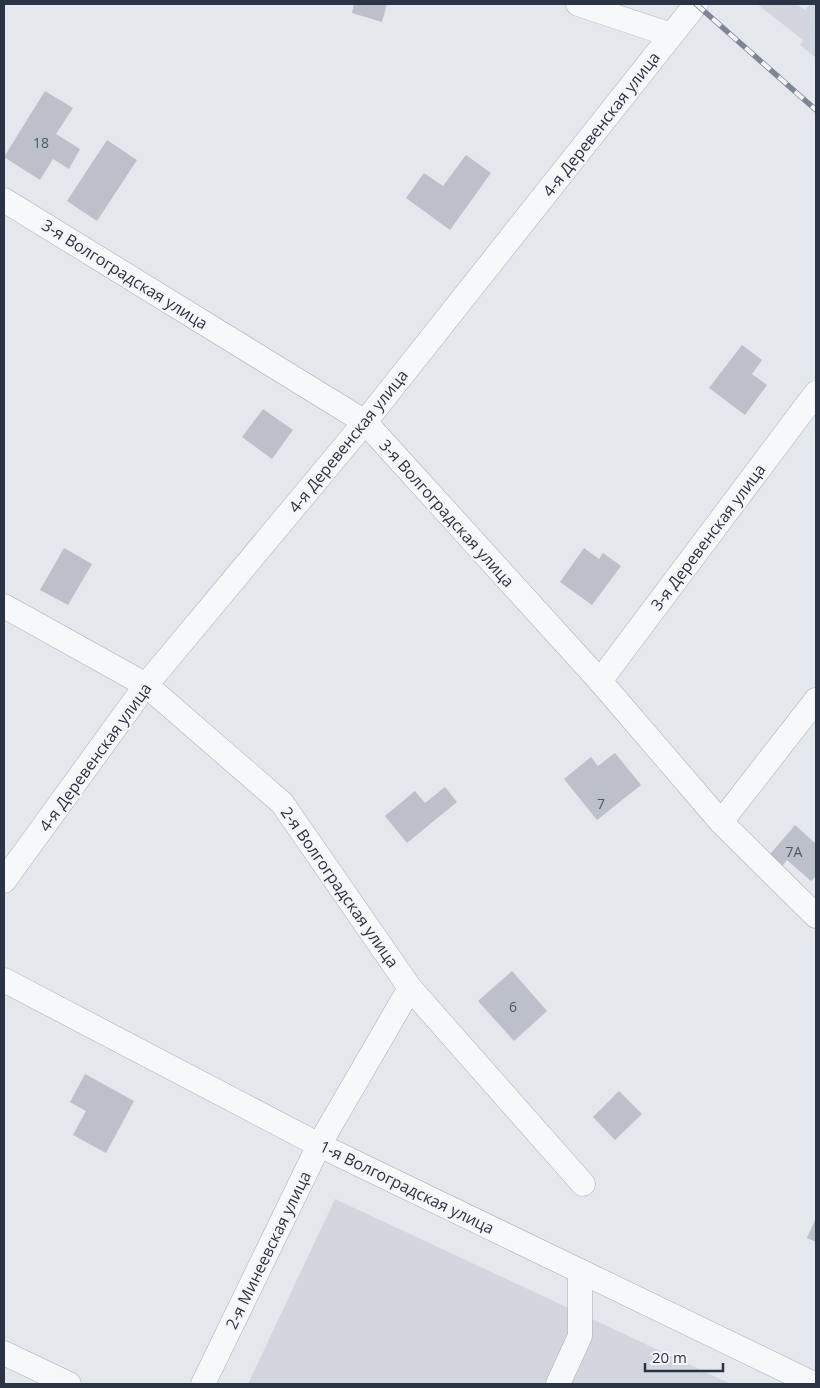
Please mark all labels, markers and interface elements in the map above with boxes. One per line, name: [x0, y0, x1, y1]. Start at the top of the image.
street label: 4-я Деревенская улица: [537, 47, 665, 201]
house number: 18: [33, 133, 49, 152]
street label: 3-я Волгоградская улица: [38, 214, 212, 334]
street label: 4-я Деревенская улица: [283, 365, 413, 517]
street label: 3-я Волгоградская улица: [375, 434, 519, 592]
street label: 3-я Деревенская улица: [646, 459, 770, 615]
street label: 4-я Деревенская улица: [34, 678, 156, 836]
house number: 7: [597, 794, 605, 813]
street label: 2-я Волгоградская улица: [276, 802, 404, 972]
house number: 7А: [786, 842, 803, 861]
house number: 6: [509, 997, 517, 1016]
street label: 1-я Волгоградская улица: [316, 1135, 498, 1239]
street label: 2-я Минеевская улица: [220, 1167, 316, 1333]
scale bar: [645, 1340, 722, 1372]
text: 20 m: [652, 1347, 687, 1367]

